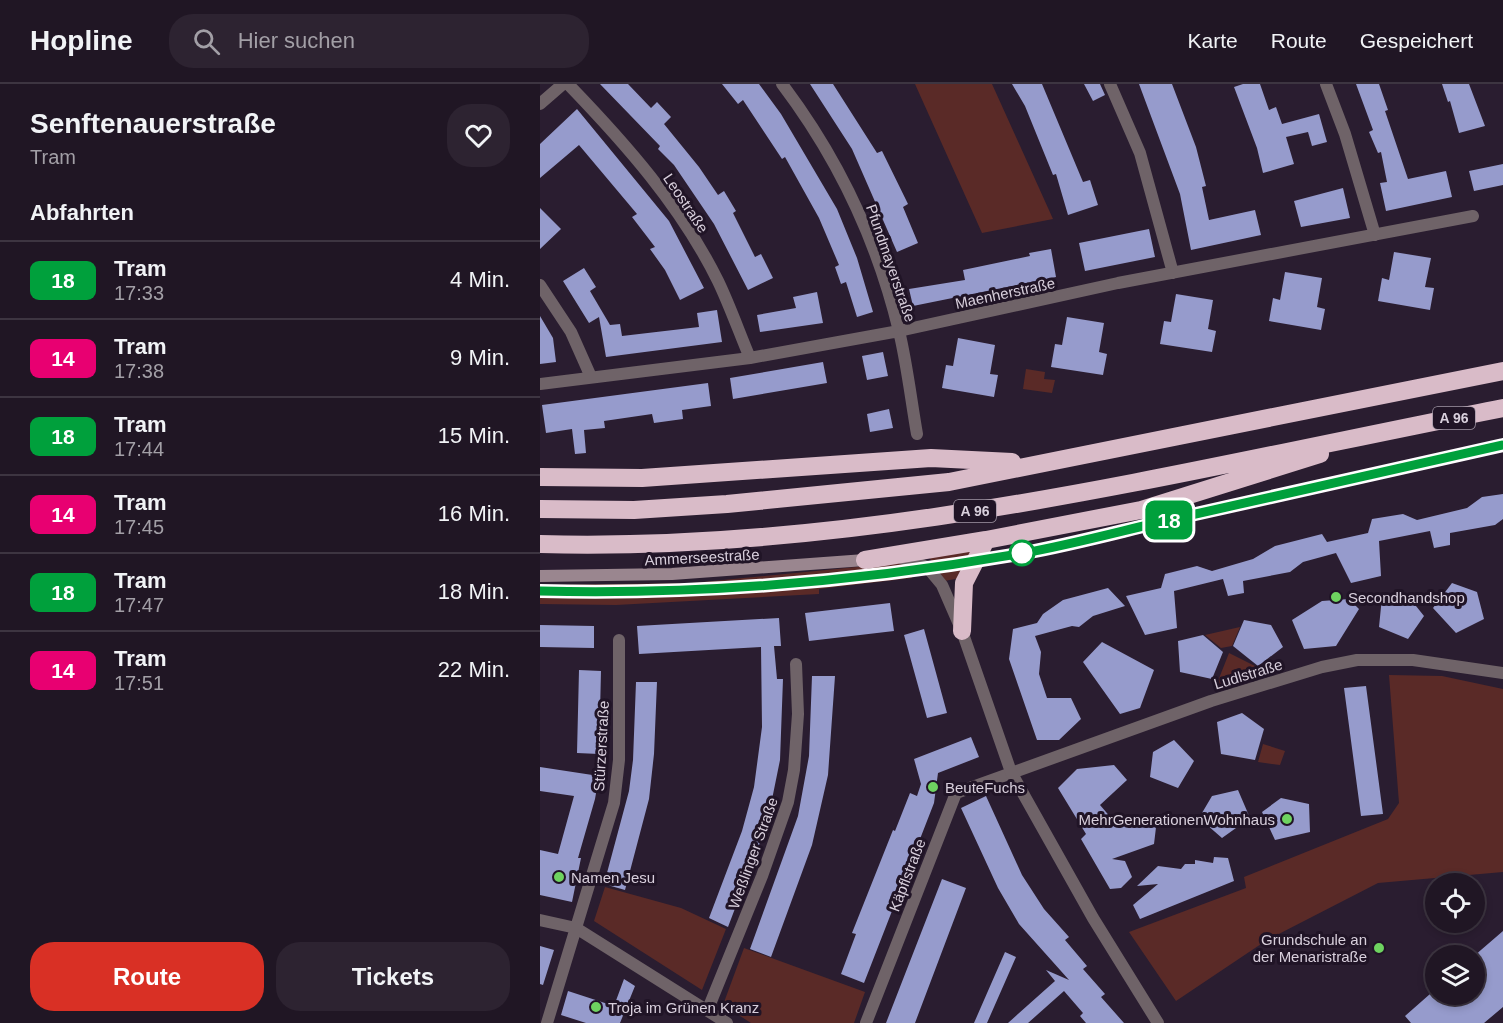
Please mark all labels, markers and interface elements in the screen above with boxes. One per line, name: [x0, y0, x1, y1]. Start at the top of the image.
search box: [169, 14, 589, 68]
text: Hopline: [30, 25, 133, 56]
icon: search: [190, 25, 223, 58]
text: Hier suchen: [238, 28, 355, 53]
text: Karte: [1188, 29, 1238, 52]
text: Route: [1271, 29, 1327, 52]
text: Gespeichert: [1360, 29, 1473, 52]
button: heart: [447, 104, 510, 167]
text: Senftenauerstraße: [30, 108, 276, 139]
text: Tram: [30, 146, 76, 168]
street label: Leostraße: [660, 170, 712, 236]
text: Abfahrten: [30, 200, 134, 225]
street label: Pfundmayerstraße: [863, 202, 919, 324]
text: Tram: [114, 256, 167, 281]
text: 4 Min.: [450, 267, 510, 292]
text: 18: [51, 269, 75, 292]
street label: Maenherstraße: [953, 274, 1057, 312]
text: 17:33: [114, 282, 164, 304]
text: Tram: [114, 334, 167, 359]
text: 9 Min.: [450, 345, 510, 370]
text: 14: [51, 347, 75, 370]
text: 17:38: [114, 360, 164, 382]
road number: A 96: [1433, 407, 1475, 429]
text: Tram: [114, 412, 167, 437]
text: 15 Min.: [438, 423, 510, 448]
text: 18: [51, 425, 75, 448]
text: 17:44: [114, 438, 164, 460]
text: Tram: [114, 490, 167, 515]
road number: A 96: [954, 500, 996, 522]
line badge: 18: [1142, 500, 1196, 540]
text: 16 Min.: [438, 501, 510, 526]
text: 14: [51, 503, 75, 526]
text: 18: [1157, 509, 1181, 532]
text: 17:45: [114, 516, 164, 538]
unlabelled marker: [1009, 540, 1035, 566]
street label: Ammerseestraße: [644, 546, 760, 568]
text: Tram: [114, 568, 167, 593]
text: 18 Min.: [438, 579, 510, 604]
text: 18: [51, 581, 75, 604]
place label: Secondhandshop: [1348, 589, 1465, 606]
marker: Secondhandshop: [1329, 590, 1343, 604]
text: 17:47: [114, 594, 164, 616]
text: Tram: [114, 646, 167, 671]
street label: Ludlstraße: [1212, 656, 1284, 692]
text: 22 Min.: [438, 657, 510, 682]
text: 14: [51, 659, 75, 682]
text: 17:51: [114, 672, 164, 694]
street label: Stürzerstraße: [590, 700, 612, 792]
place label: BeuteFuchs: [945, 779, 1025, 796]
marker: BeuteFuchs: [926, 780, 940, 794]
street label: Weßlinger Straße: [725, 795, 781, 911]
place label: MehrGenerationenWohnhaus: [1078, 811, 1275, 828]
marker: MehrGenerationenWohnhaus: [1280, 812, 1294, 826]
street label: Käpflstraße: [885, 836, 929, 914]
place label: Namen Jesu: [571, 869, 655, 886]
marker: Namen Jesu: [552, 870, 566, 884]
map controls: [1425, 873, 1485, 1005]
button: locate: [1425, 873, 1485, 933]
place label: Grundschule an der Menaristraße: [1253, 931, 1367, 965]
marker: Grundschule an der Menaristraße: [1372, 941, 1386, 955]
button: Route: [30, 942, 264, 1011]
button: Tickets: [276, 942, 510, 1011]
button: layers: [1425, 945, 1485, 1005]
place label: Troja im Grünen Kranz: [608, 999, 759, 1016]
marker: Troja im Grünen Kranz: [589, 1000, 603, 1014]

